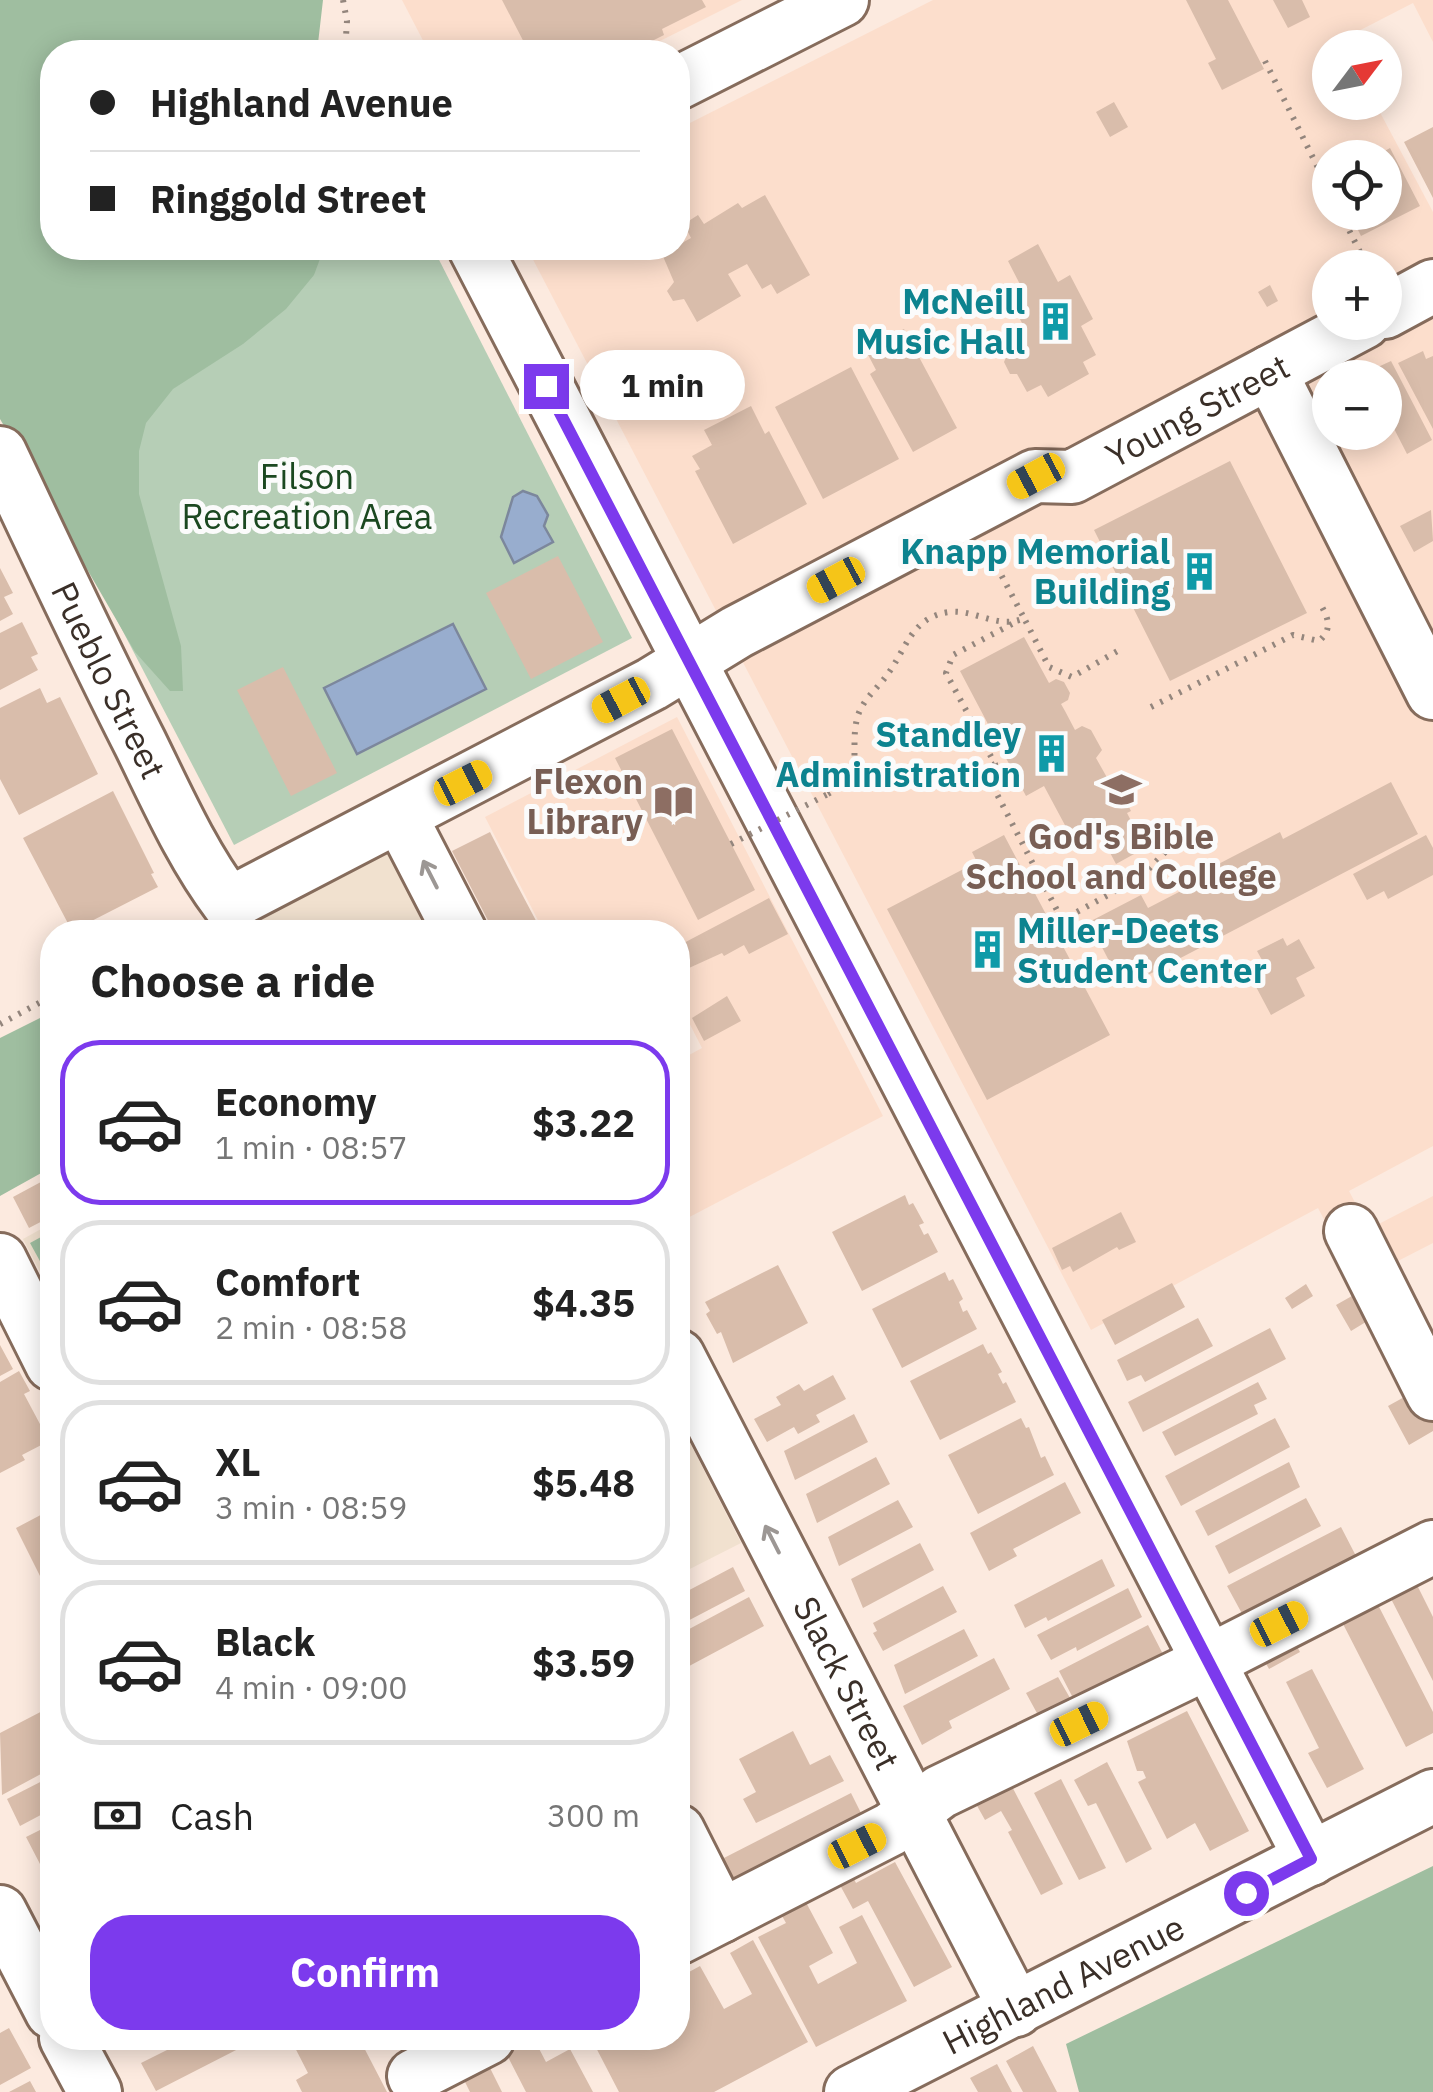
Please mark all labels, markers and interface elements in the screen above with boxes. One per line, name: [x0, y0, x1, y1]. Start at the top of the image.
north arrow: [1312, 30, 1402, 120]
map controls: [1312, 30, 1402, 450]
text: Highland Avenue: [150, 78, 453, 127]
button: locate: [1312, 140, 1402, 230]
text: Ringgold Street: [150, 174, 427, 223]
button: +: [1312, 250, 1402, 340]
place label: McNeill Music Hall: [855, 278, 1025, 364]
building icon: McNeill Music Hall: [1034, 300, 1076, 342]
street label: Young Street: [1098, 343, 1297, 478]
callout: 1 min: [581, 351, 746, 421]
button: −: [1312, 360, 1402, 450]
route end: [524, 364, 569, 409]
text: 1 min: [621, 364, 704, 406]
car: [1002, 449, 1070, 503]
park label: Filson Recreation Area: [181, 453, 433, 539]
place label: Knapp Memorial Building: [900, 528, 1171, 614]
building icon: Knapp Memorial Building: [1179, 550, 1221, 592]
car: [802, 553, 870, 607]
street label: Pueblo Street: [41, 574, 177, 786]
car: [587, 673, 655, 727]
place label: Standley Administration: [775, 711, 1021, 797]
building icon: Standley Administration: [1030, 733, 1072, 775]
car: [429, 756, 497, 810]
place label: Flexon Library: [527, 758, 643, 844]
school or university icon: God's Bible School and College: [1100, 768, 1142, 810]
library icon: Flexon Library: [652, 780, 694, 822]
place label: God's Bible School and College: [965, 813, 1277, 899]
one-way arrow: [420, 860, 439, 889]
place label: Miller-Deets Student Center: [1017, 907, 1267, 993]
building icon: Miller-Deets Student Center: [966, 929, 1008, 971]
text: Choose a ride: [90, 951, 375, 1009]
text: Economy: [215, 1077, 377, 1126]
icon: car: [95, 1078, 185, 1168]
text: $3.22: [532, 1098, 635, 1147]
text: 1 min · 08:57: [215, 1126, 408, 1168]
text: Comfort: [215, 1257, 360, 1306]
icon: car: [95, 1258, 185, 1348]
text: $4.35: [532, 1278, 635, 1327]
text: 2 min · 08:58: [215, 1306, 408, 1348]
text: XL: [215, 1437, 261, 1486]
icon: car: [95, 1438, 185, 1528]
text: $5.48: [532, 1458, 635, 1507]
text: 3 min · 08:59: [215, 1486, 408, 1528]
one-way arrow: [762, 1525, 781, 1555]
street label: Slack Street: [783, 1588, 911, 1777]
car: [1245, 1597, 1313, 1651]
text: Black: [215, 1617, 315, 1666]
icon: car: [95, 1618, 185, 1708]
text: $3.59: [532, 1638, 635, 1687]
text: 4 min · 09:00: [215, 1666, 408, 1708]
car: [1045, 1697, 1113, 1751]
icon: cash: [90, 1788, 145, 1843]
text: Cash: [170, 1791, 254, 1840]
text: 300 m: [547, 1794, 640, 1836]
car: [823, 1819, 891, 1873]
route start: [1224, 1871, 1269, 1916]
street label: Highland Avenue: [934, 1903, 1192, 2065]
button: Confirm: [90, 1915, 640, 2030]

